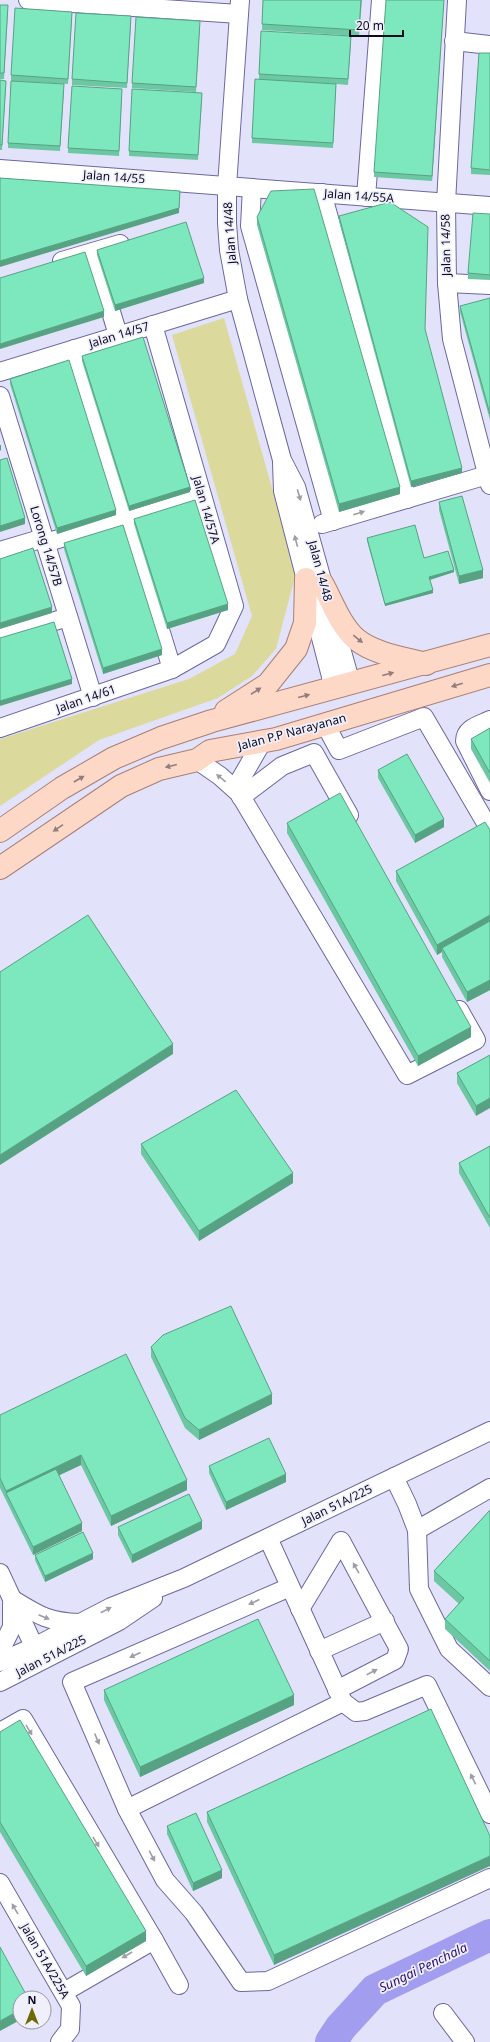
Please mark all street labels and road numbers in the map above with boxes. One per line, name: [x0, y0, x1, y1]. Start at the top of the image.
street label: Jalan 14/55: [81, 166, 146, 187]
street label: Jalan 14/55A: [323, 185, 395, 206]
street label: Jalan 14/48: [219, 201, 240, 266]
street label: Jalan 14/58: [436, 214, 455, 277]
street label: Jalan 14/57: [86, 317, 151, 352]
street label: Jalan 14/57A: [188, 473, 224, 546]
street label: Lorong 14/57B: [26, 504, 67, 588]
street label: Jalan 14/48: [304, 538, 337, 603]
street label: Jalan 14/61: [53, 680, 118, 717]
street label: Jalan P.P Narayanan: [235, 709, 348, 754]
street label: Jalan 51A/225: [298, 1480, 375, 1529]
street label: Jalan 51A/225: [12, 1630, 89, 1681]
street label: Jalan 51A/225A: [16, 1919, 74, 2002]

